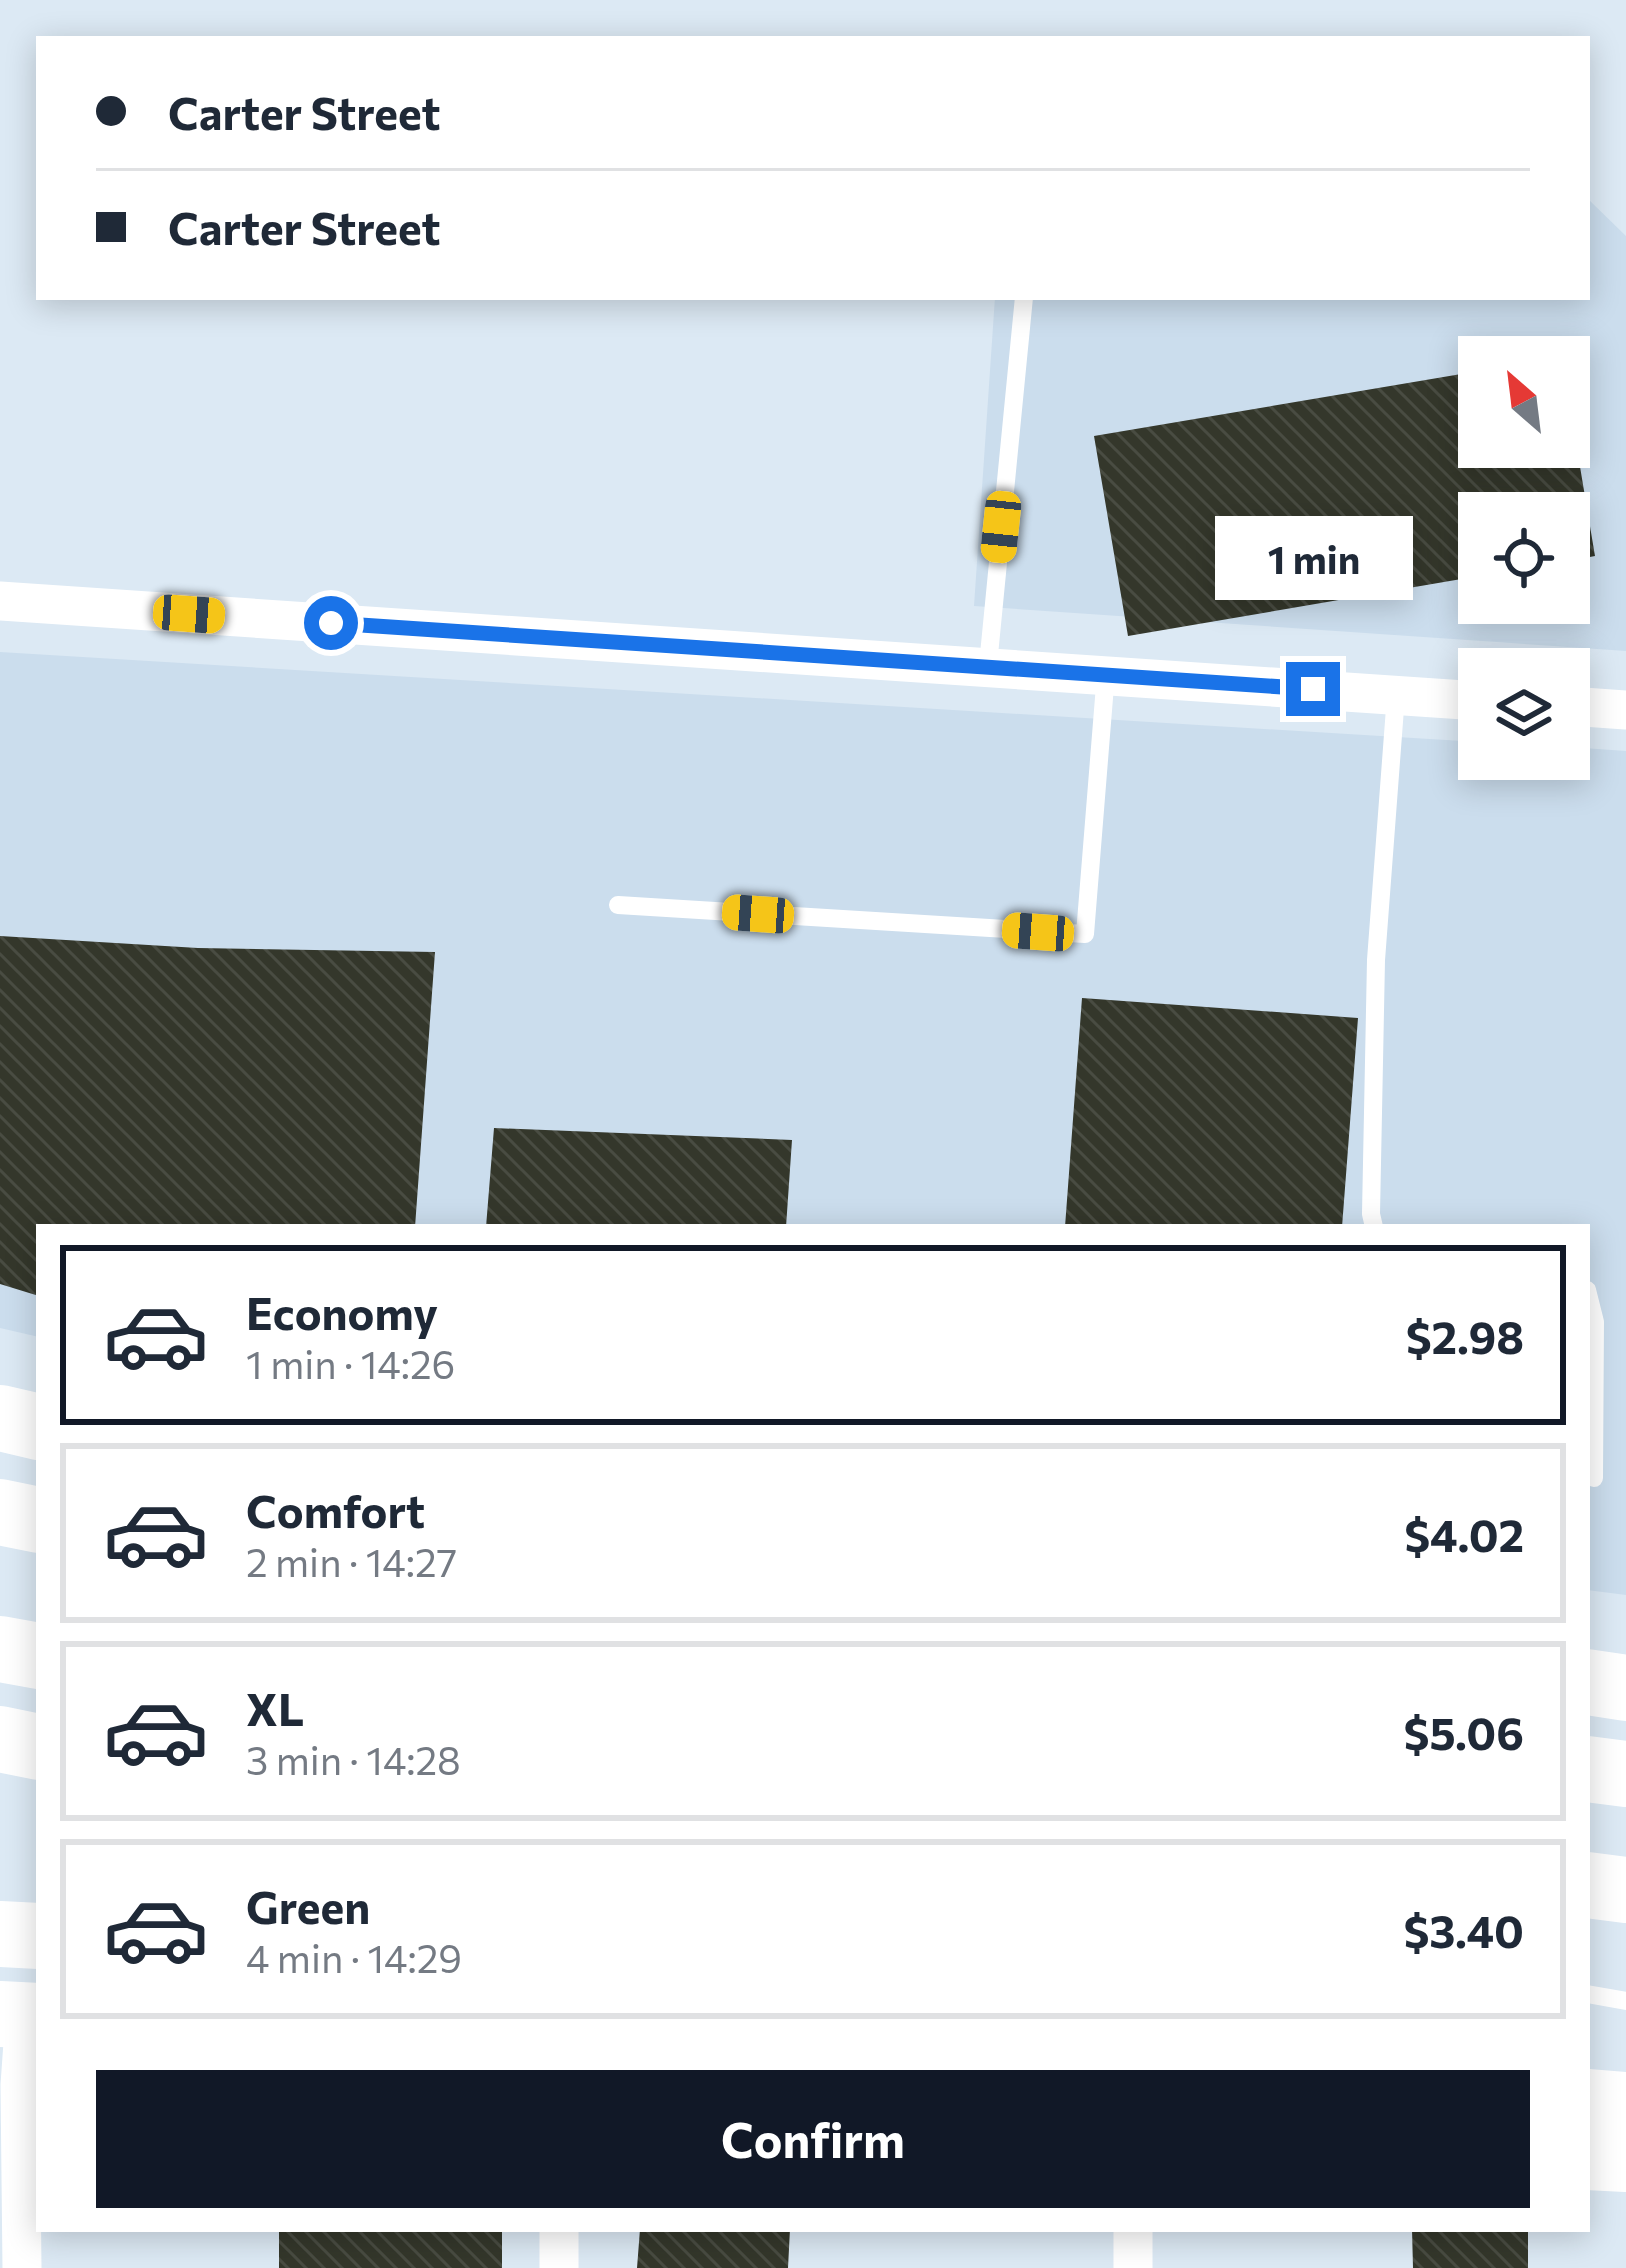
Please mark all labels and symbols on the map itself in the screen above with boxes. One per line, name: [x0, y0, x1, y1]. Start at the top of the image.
north arrow: [1458, 336, 1590, 468]
car: [979, 489, 1023, 565]
callout: 1 min: [1214, 515, 1412, 599]
car: [152, 594, 226, 634]
route start: [304, 596, 358, 650]
route end: [1286, 662, 1340, 716]
car: [721, 894, 795, 934]
car: [1001, 912, 1075, 952]

